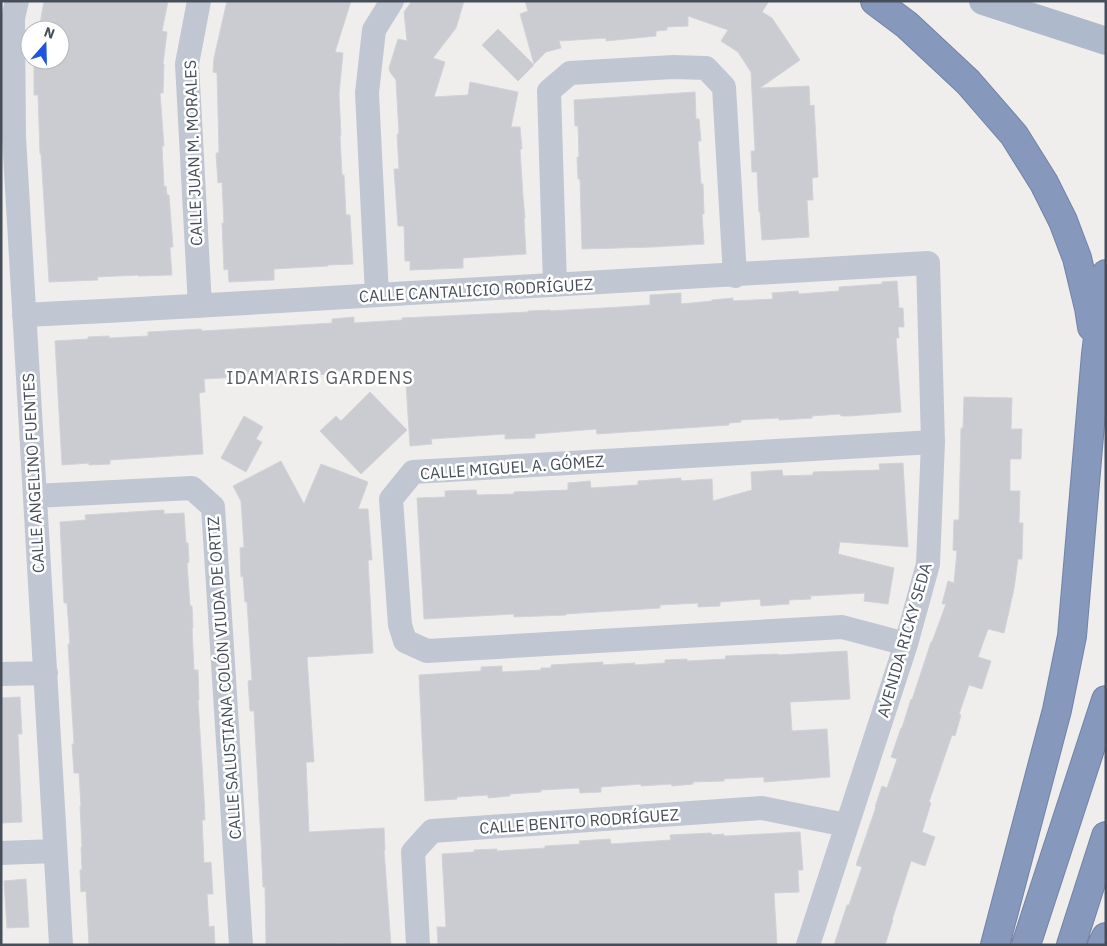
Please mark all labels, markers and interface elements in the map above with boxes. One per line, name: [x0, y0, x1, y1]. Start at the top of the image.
north arrow: [20, 20, 70, 70]
text: N: [42, 23, 57, 43]
street label: CALLE JUAN M. MORALES: [180, 60, 206, 246]
street label: CALLE CANTALICIO RODRÍGUEZ: [358, 273, 594, 306]
district label: IDAMARIS GARDENS: [226, 366, 414, 389]
street label: CALLE ANGELINO FUENTES: [18, 372, 48, 574]
street label: CALLE MIGUEL A. GÓMEZ: [419, 450, 605, 483]
street label: CALLE SALUSTIANA COLÓN VIUDA DE ORTIZ: [202, 516, 245, 840]
street label: AVENIDA RICKY SEDA: [872, 560, 936, 720]
street label: CALLE BENITO RODRÍGUEZ: [478, 803, 679, 838]

